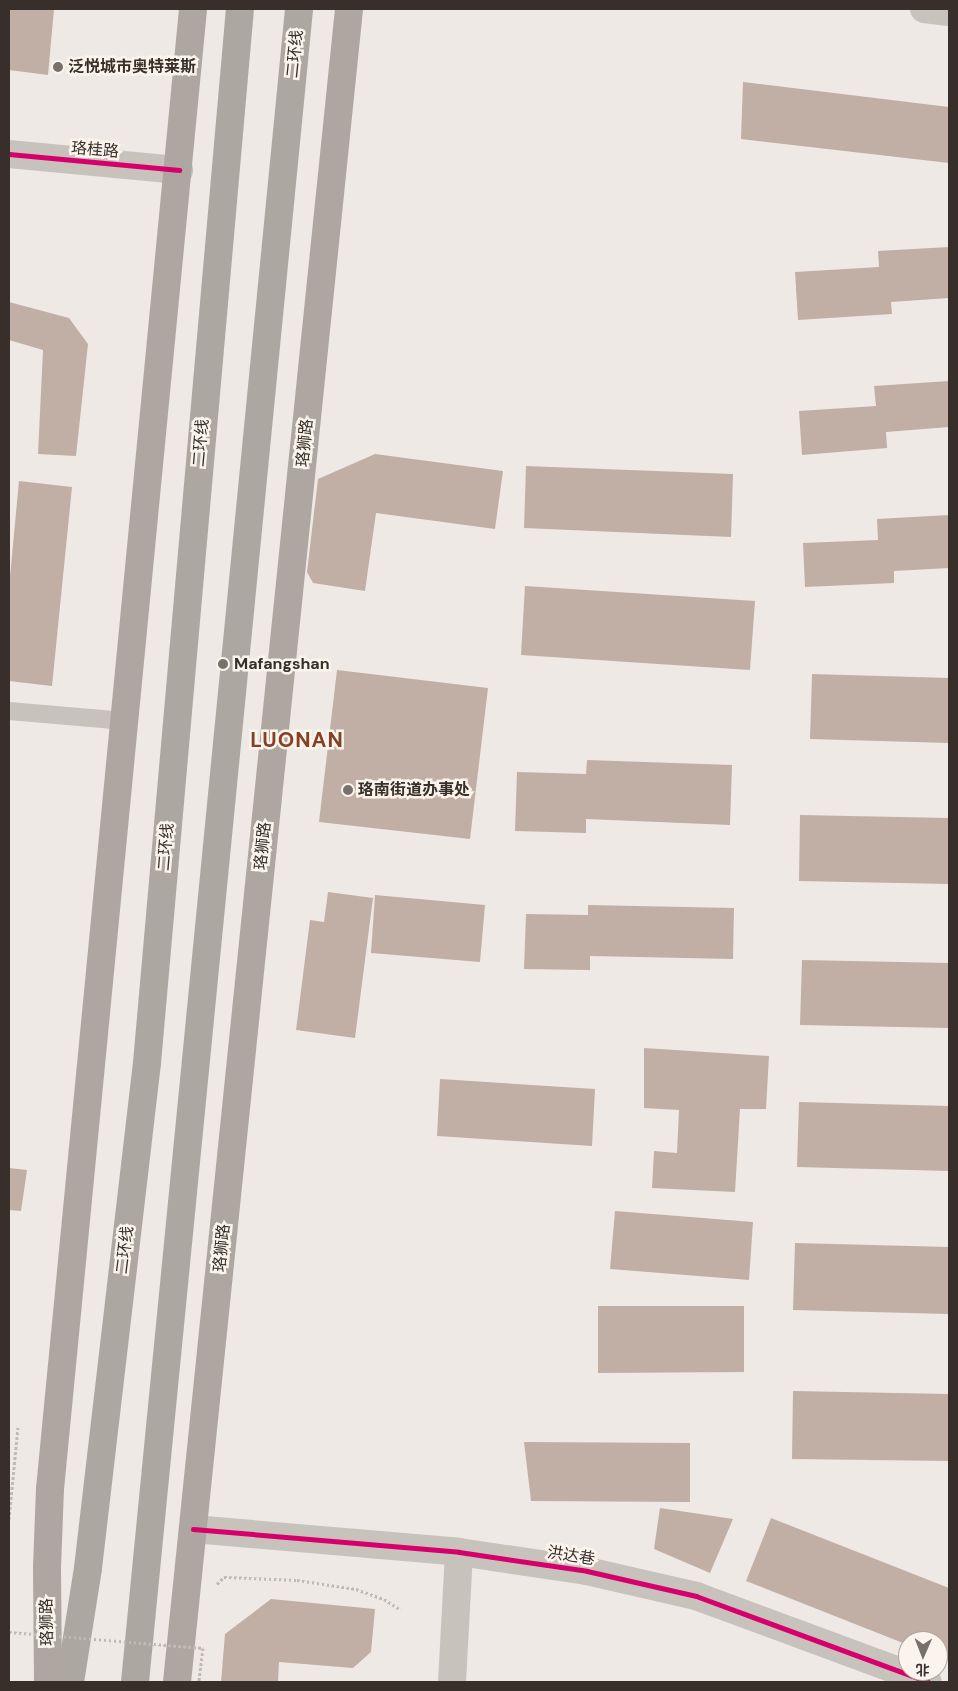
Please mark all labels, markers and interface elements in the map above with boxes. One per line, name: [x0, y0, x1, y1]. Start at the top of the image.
street label: 二环线: [283, 29, 307, 79]
place label: 泛悦城市奥特莱斯: [68, 57, 196, 77]
marker: 泛悦城市奥特莱斯: [52, 61, 64, 73]
street label: 珞桂路: [70, 138, 120, 162]
street label: 二环线: [189, 418, 213, 468]
street label: 珞狮路: [293, 418, 317, 468]
place label: Mafangshan: [234, 654, 330, 674]
marker: Mafangshan: [216, 657, 230, 671]
district label: LUONAN: [250, 727, 344, 753]
place label: 珞南街道办事处: [358, 780, 470, 800]
marker: 珞南街道办事处: [342, 784, 354, 796]
street label: 珞狮路: [251, 821, 275, 871]
street label: 二环线: [154, 822, 178, 872]
street label: 珞狮路: [210, 1223, 234, 1273]
street label: 二环线: [113, 1225, 137, 1275]
street label: 洪达巷: [546, 1543, 596, 1569]
street label: 珞狮路: [37, 1598, 57, 1646]
north arrow: [898, 1631, 948, 1681]
text: 北: [916, 1661, 930, 1679]

